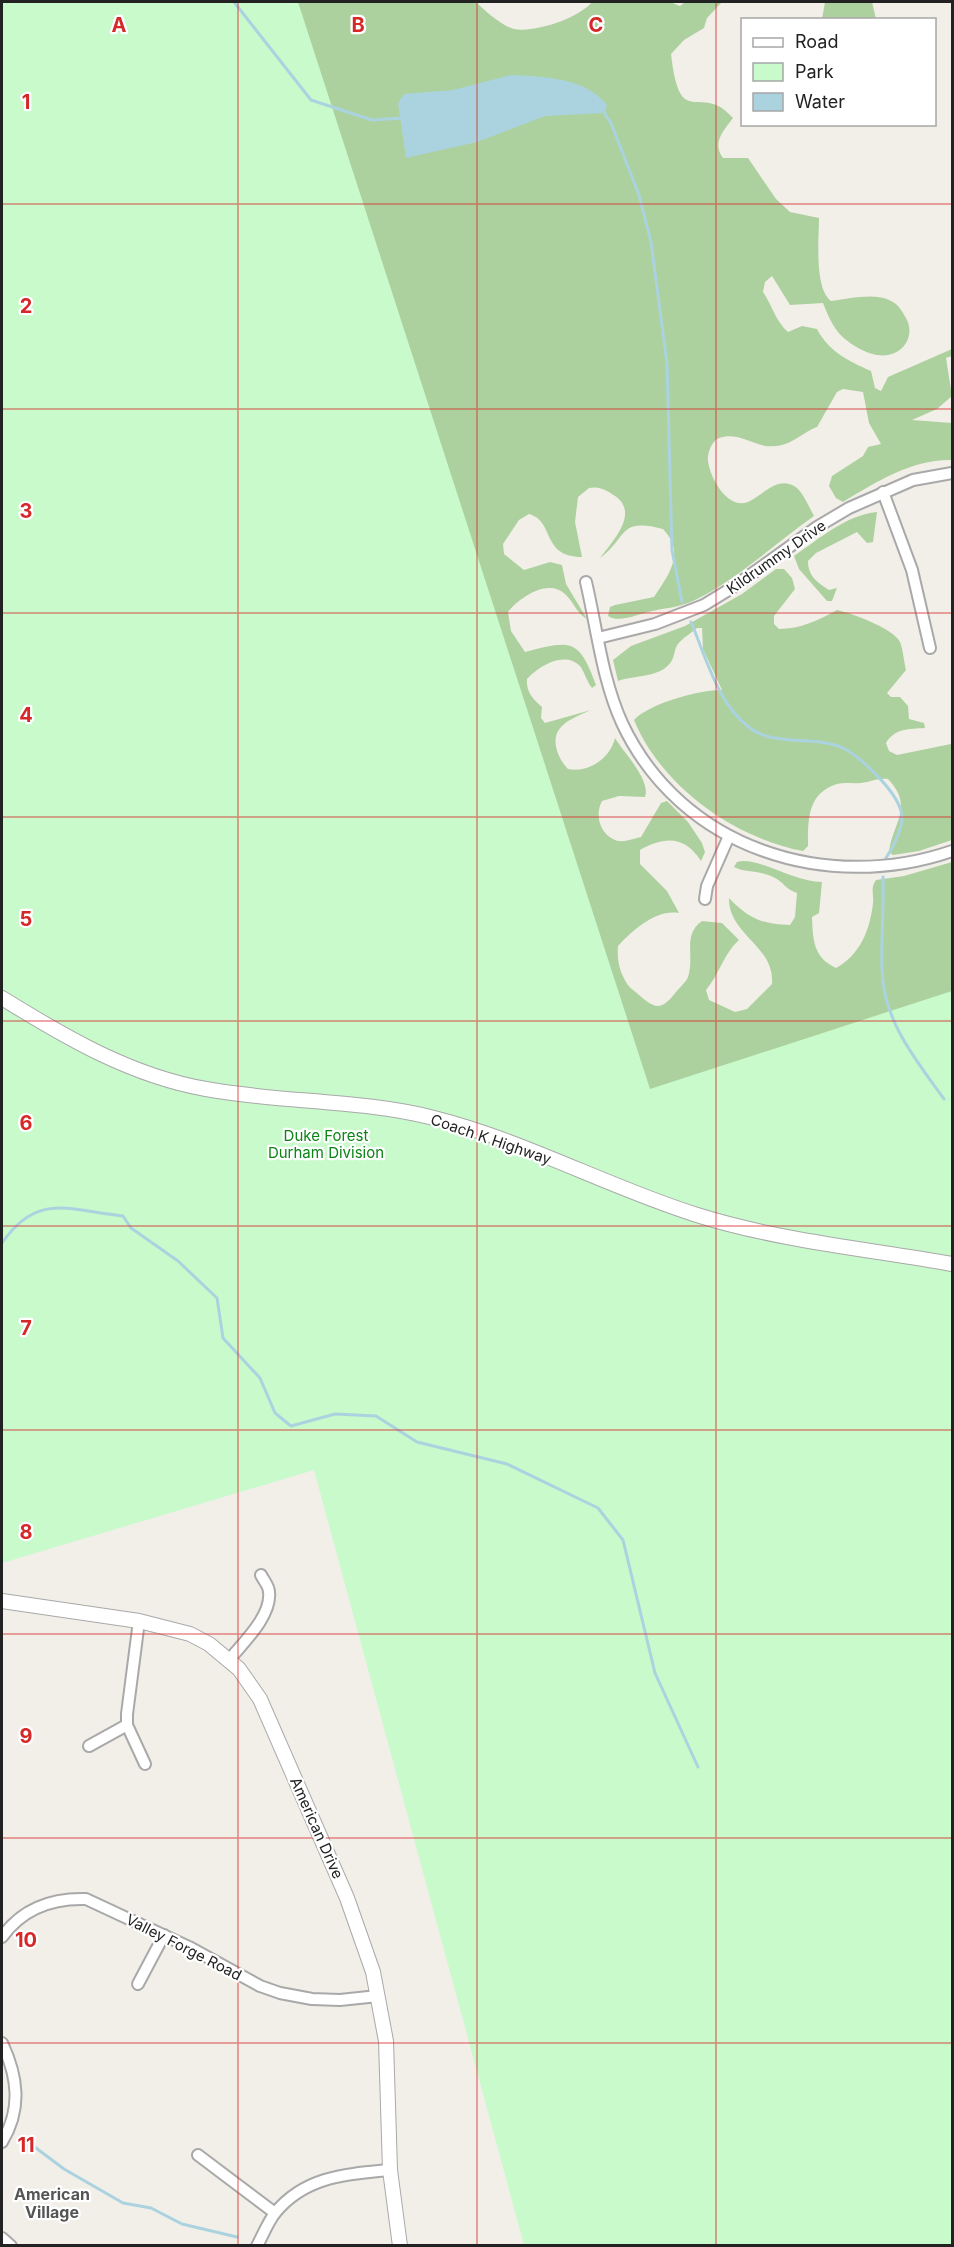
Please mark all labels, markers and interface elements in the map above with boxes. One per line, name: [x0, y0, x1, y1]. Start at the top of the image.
text: A: [112, 13, 127, 37]
text: B: [351, 13, 365, 37]
text: C: [589, 13, 603, 37]
legend: [741, 18, 936, 126]
text: Road: [795, 31, 838, 52]
text: Park: [795, 61, 834, 82]
text: 1: [22, 90, 30, 114]
text: Water: [795, 91, 845, 112]
text: 2: [20, 294, 32, 318]
text: 3: [20, 499, 32, 523]
street label: Kildrummy Drive: [723, 516, 829, 598]
text: 4: [19, 703, 33, 727]
text: 5: [20, 907, 32, 931]
street label: Coach K Highway: [428, 1109, 554, 1169]
text: 6: [20, 1111, 33, 1135]
park label: Duke Forest Durham Division: [268, 1126, 384, 1162]
text: 7: [20, 1316, 32, 1340]
text: 8: [19, 1520, 33, 1544]
text: 9: [20, 1724, 33, 1748]
street label: American Drive: [286, 1774, 348, 1882]
street label: Valley Forge Road: [123, 1910, 245, 1984]
text: 10: [15, 1928, 37, 1952]
text: 11: [17, 2133, 35, 2157]
district label: American Village: [14, 2184, 90, 2222]

